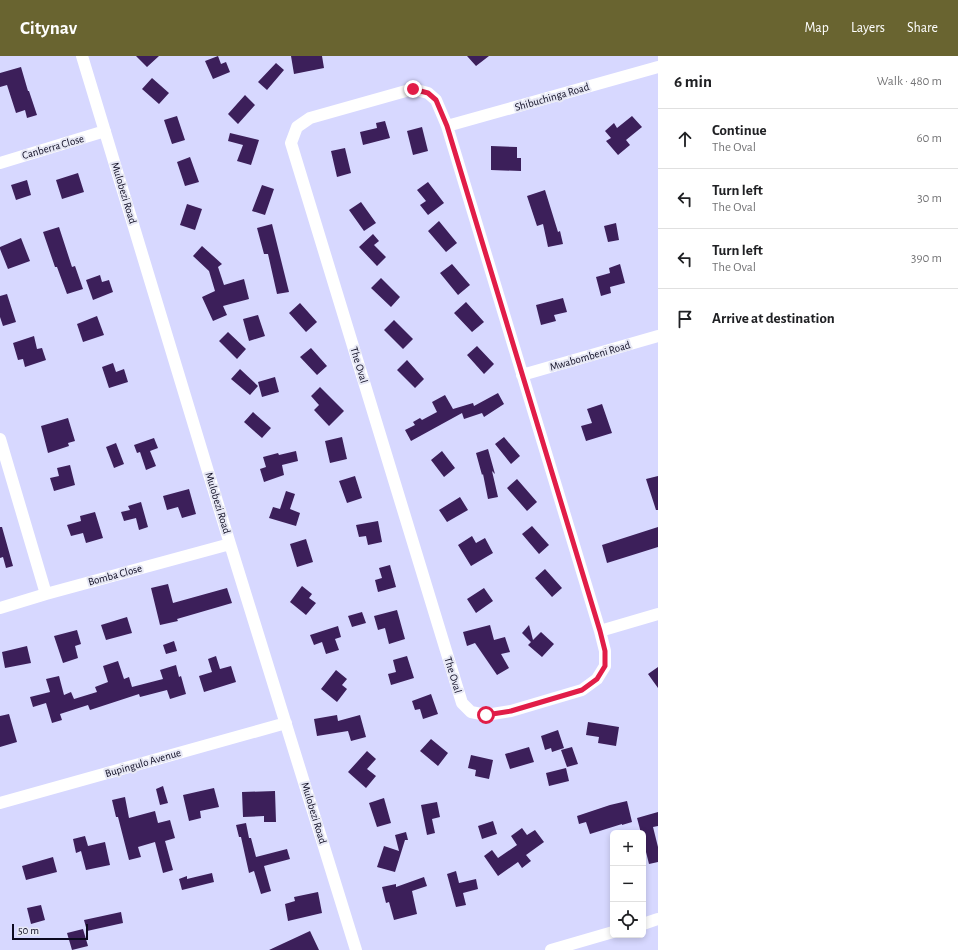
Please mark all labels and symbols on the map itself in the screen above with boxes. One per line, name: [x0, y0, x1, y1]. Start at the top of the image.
route end: [404, 80, 422, 98]
street label: Shibuchinga Road: [513, 81, 591, 113]
street label: Canberra Close: [21, 133, 85, 161]
street label: Mulobezi Road: [109, 161, 139, 225]
street label: Mwabombeni Road: [548, 339, 632, 373]
street label: The Oval: [348, 346, 370, 384]
street label: Mulobezi Road: [203, 471, 233, 535]
street label: Bomba Close: [87, 563, 143, 587]
street label: The Oval: [442, 656, 464, 694]
route start: [477, 706, 495, 724]
street label: Bupingulo Avenue: [104, 747, 182, 779]
street label: Mulobezi Road: [299, 781, 329, 845]
scale bar: [12, 922, 88, 941]

